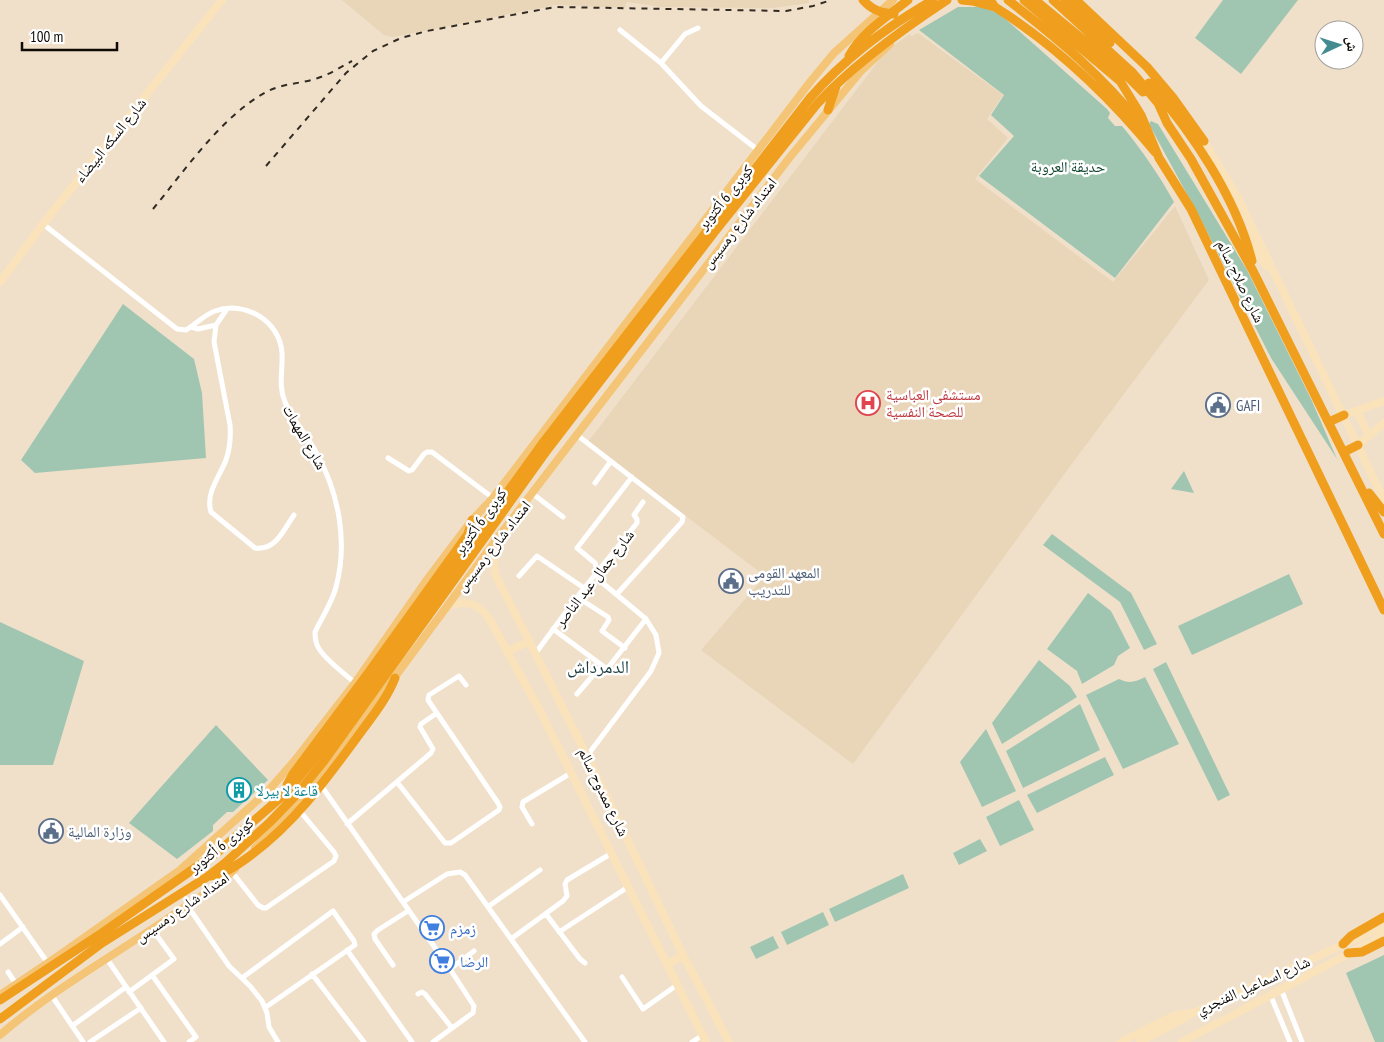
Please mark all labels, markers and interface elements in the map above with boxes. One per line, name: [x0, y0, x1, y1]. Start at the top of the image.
scale bar: [22, 20, 118, 52]
north arrow: [1314, 20, 1364, 70]
text: 100 m: [30, 27, 63, 46]
text: ش: [1342, 36, 1361, 52]
street label: شارع السكه البيضاء: [70, 94, 151, 187]
park label: حديقة العروبة: [1031, 157, 1106, 176]
street label: كوبرى 6 أكتوبر: [692, 161, 758, 235]
street label: امتداد شارع رمسيس: [697, 173, 781, 273]
street label: شارع صلاح سالم: [1212, 236, 1269, 326]
place label: مستشفى العباسية للصحة النفسية: [886, 385, 981, 421]
hospital icon: مستشفى العباسية للصحة النفسية: [855, 390, 881, 416]
public building icon: GAFI: [1205, 392, 1231, 418]
place label: GAFI: [1236, 396, 1260, 415]
street label: شارع المهمات: [278, 401, 331, 474]
street label: كوبرى 6 أكتوبر: [449, 484, 511, 560]
street label: امتداد شارع رمسيس: [451, 496, 535, 596]
street label: شارع جمال عبد الناصر: [549, 525, 639, 632]
place label: المعهد القومى للتدريب: [748, 563, 820, 599]
public building icon: المعهد القومى للتدريب: [718, 568, 744, 594]
district label: الدمرداش: [567, 655, 629, 678]
street label: شارع ممدوح سالم: [573, 745, 634, 840]
building icon: قاعة لا بيرلا: [226, 777, 252, 803]
place label: قاعة لا بيرلا: [256, 781, 318, 800]
street label: كوبرى 6 أكتوبر: [184, 813, 258, 878]
public building icon: وزارة المالية: [38, 818, 64, 844]
place label: وزارة المالية: [68, 822, 132, 841]
street label: امتداد شارع رمسيس: [131, 867, 233, 947]
supermarket icon: زمزم: [419, 915, 445, 941]
place label: زمزم: [450, 919, 476, 939]
supermarket icon: الرضا: [429, 948, 455, 974]
street label: شارع اسماعيل الفنجري: [1193, 951, 1314, 1021]
place label: الرضا: [460, 952, 488, 971]

